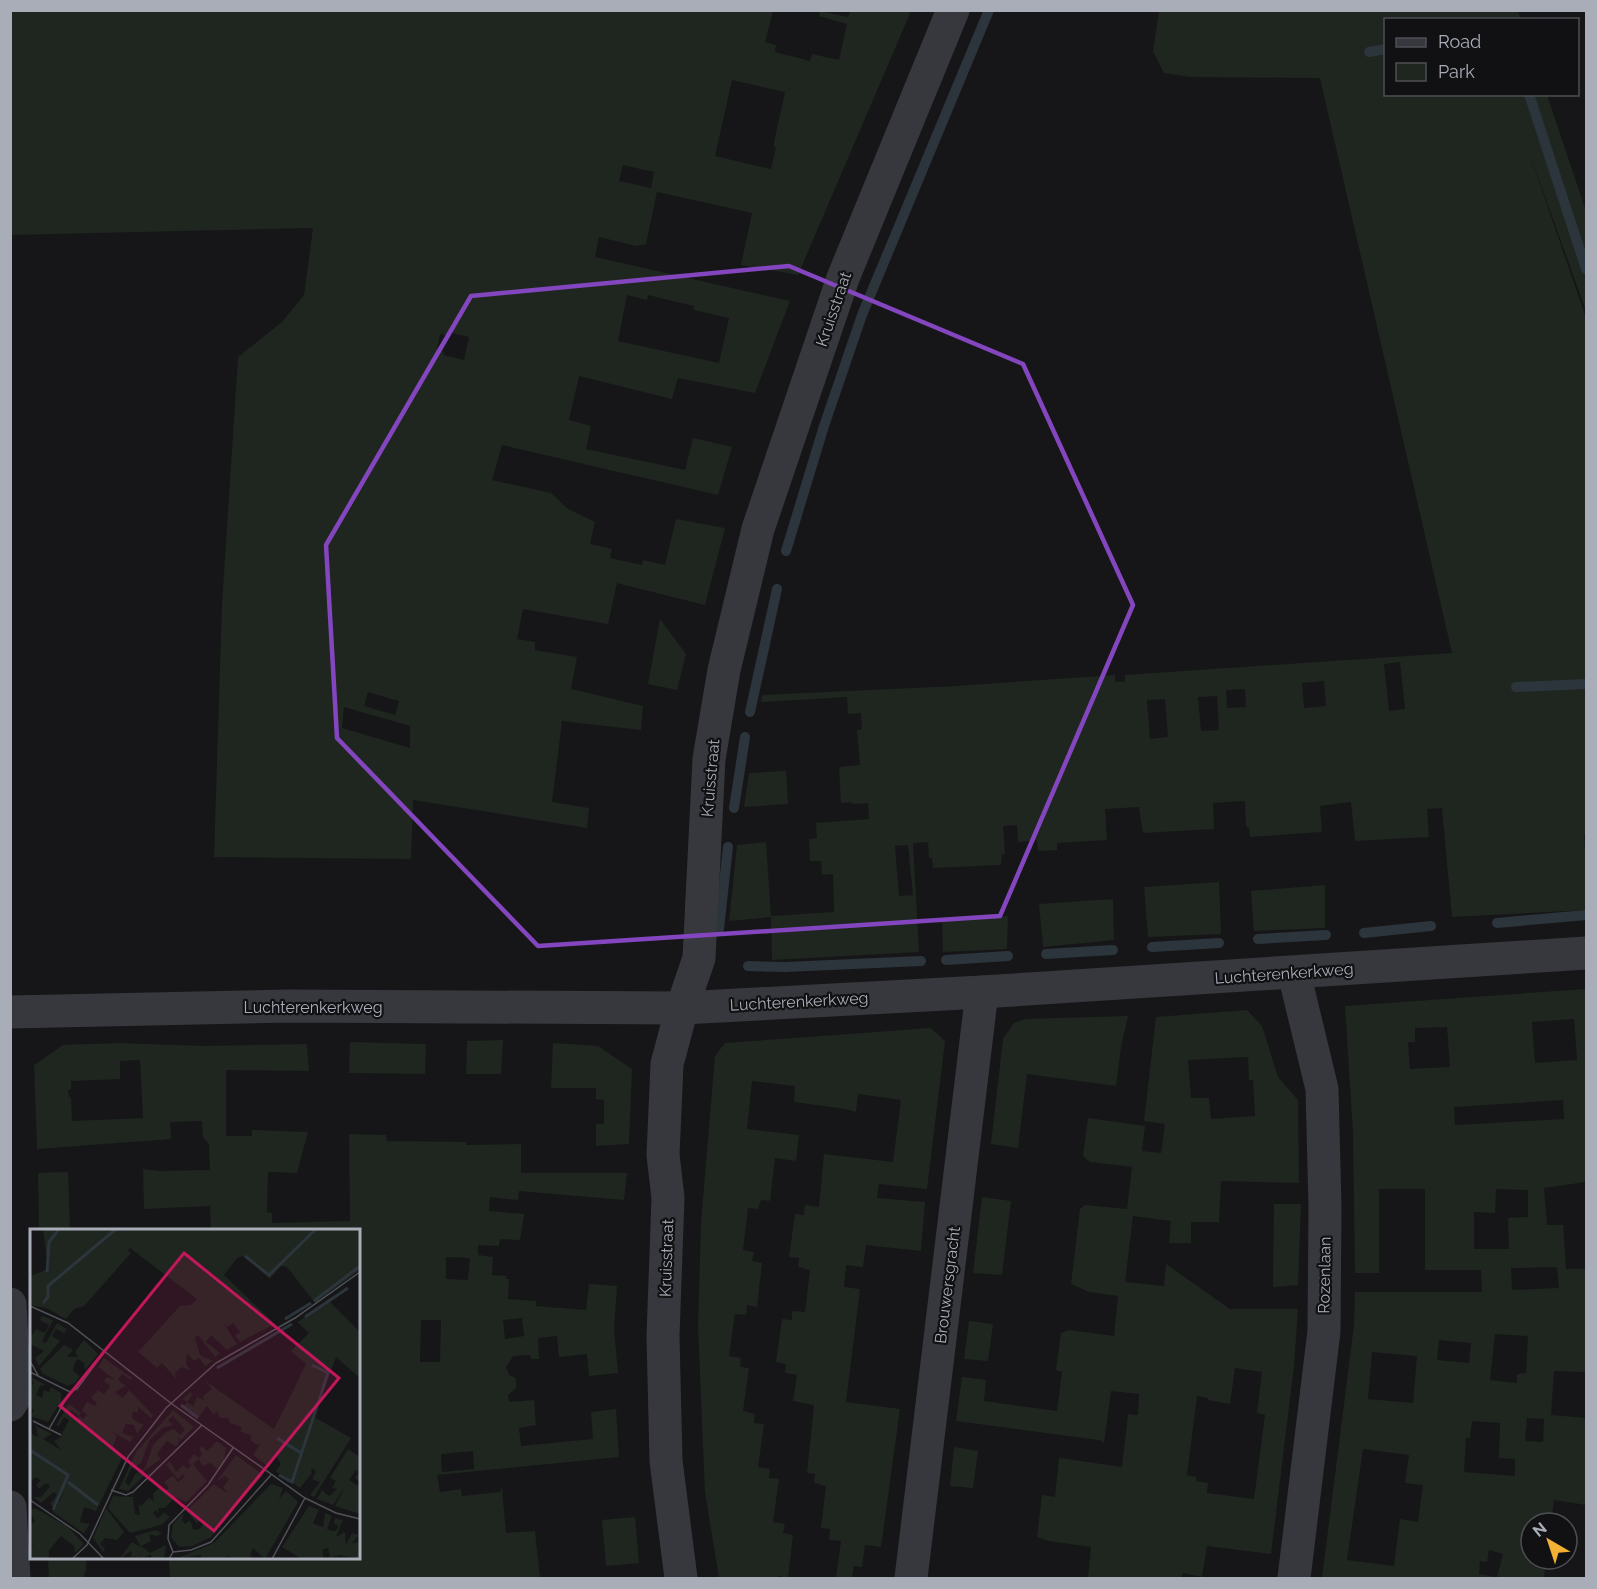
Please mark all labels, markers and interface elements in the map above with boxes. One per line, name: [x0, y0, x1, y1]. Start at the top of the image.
legend: [1384, 18, 1579, 96]
text: Road: [1438, 31, 1481, 52]
text: Park: [1438, 61, 1475, 82]
street label: Kruisstraat: [812, 269, 855, 349]
street label: Kruisstraat: [698, 738, 723, 818]
street label: Luchterenkerkweg: [1214, 959, 1354, 988]
street label: Luchterenkerkweg: [729, 988, 869, 1015]
street label: Luchterenkerkweg: [243, 998, 383, 1017]
street label: Kruisstraat: [656, 1218, 677, 1297]
street label: Brouwersgracht: [931, 1225, 964, 1345]
inset map: [30, 1229, 360, 1559]
street label: Rozenlaan: [1314, 1236, 1335, 1314]
north arrow: [1519, 1511, 1579, 1571]
text: N: [1529, 1519, 1551, 1541]

